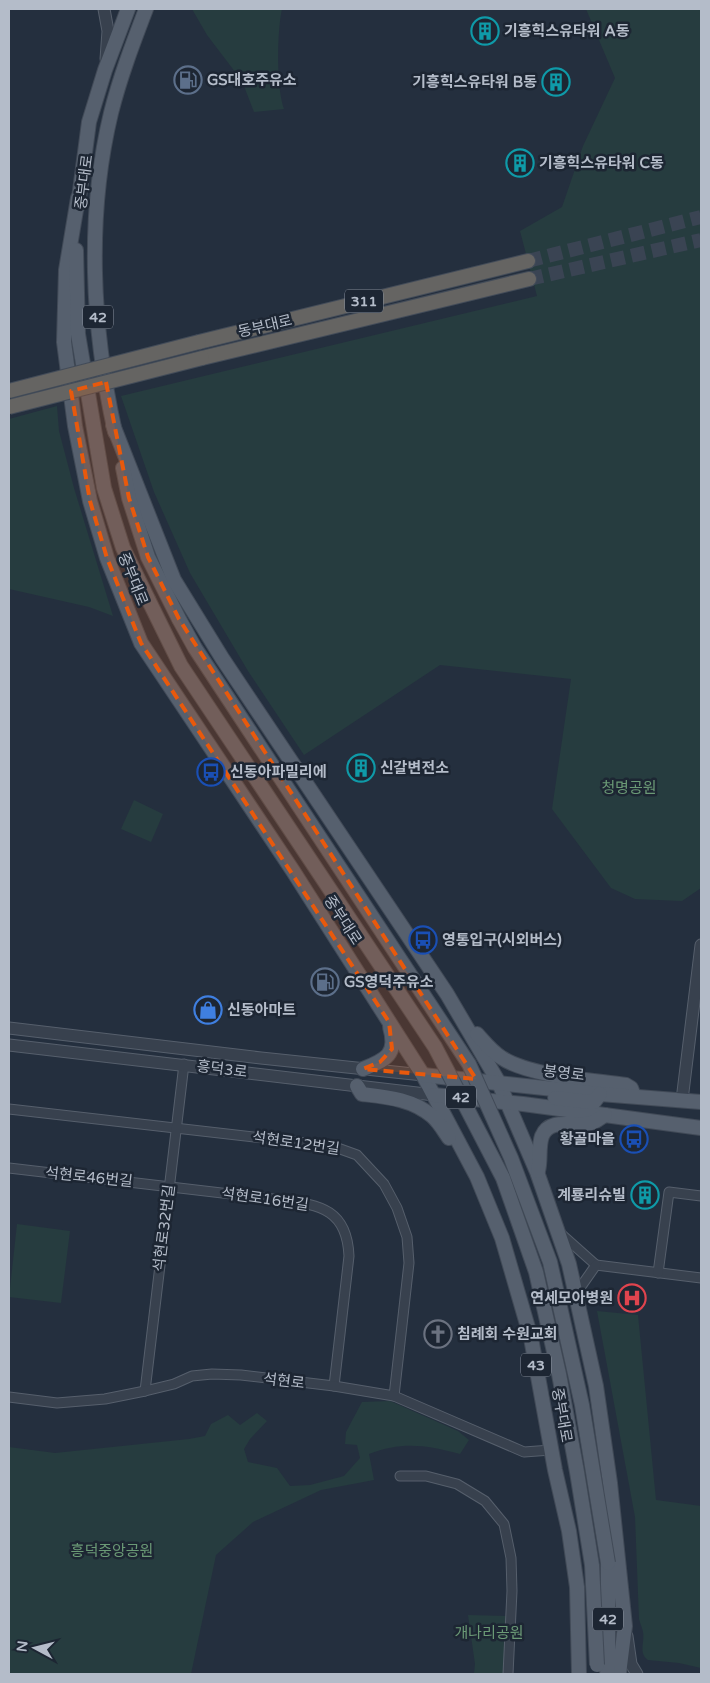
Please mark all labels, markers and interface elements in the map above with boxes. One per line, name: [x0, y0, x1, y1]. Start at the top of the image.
building icon: 기흥힉스유타워 A동: [470, 16, 500, 46]
place label: 기흥힉스유타워 A동: [504, 22, 630, 40]
fuel station icon: GS대호주유소: [173, 65, 203, 95]
building icon: 기흥힉스유타워 B동: [541, 67, 571, 97]
place label: GS대호주유소: [207, 71, 297, 89]
place label: 기흥힉스유타워 B동: [412, 73, 537, 91]
building icon: 기흥힉스유타워 C동: [505, 148, 535, 178]
street label: 중부대로: [72, 154, 96, 210]
place label: 기흥힉스유타워 C동: [539, 154, 664, 172]
road number: 311: [345, 290, 383, 312]
road number: 42: [83, 306, 113, 328]
street label: 동부대로: [236, 311, 294, 341]
street label: 중부대로: [114, 550, 152, 608]
building icon: 신갈변전소: [346, 753, 376, 783]
bus stop icon: 신동아파밀리에: [196, 757, 226, 787]
place label: 신갈변전소: [380, 759, 449, 777]
place label: 신동아파밀리에: [230, 763, 327, 781]
park label: 청명공원: [601, 779, 657, 797]
street label: 중부대로: [320, 892, 366, 948]
bus stop icon: 영통입구(시외버스): [408, 925, 438, 955]
place label: 영통입구(시외버스): [442, 931, 562, 949]
fuel station icon: GS영덕주유소: [310, 967, 340, 997]
place label: GS영덕주유소: [344, 973, 434, 991]
shop icon: 신동아마트: [193, 995, 223, 1025]
place label: 신동아마트: [227, 1001, 296, 1019]
street label: 흥덕3로: [196, 1057, 248, 1081]
street label: 봉영로: [542, 1062, 586, 1084]
road number: 42: [446, 1086, 476, 1108]
bus stop icon: 황골마을: [619, 1124, 649, 1154]
street label: 석현로12번길: [251, 1128, 341, 1158]
place label: 황골마을: [560, 1130, 615, 1148]
street label: 석현로46번길: [44, 1163, 134, 1191]
building icon: 계룡리슈빌: [630, 1180, 660, 1210]
street label: 석현로32번길: [150, 1183, 178, 1273]
street label: 석현로16번길: [220, 1184, 310, 1214]
place label: 계룡리슈빌: [557, 1186, 626, 1204]
hospital icon: 연세모아병원: [617, 1283, 647, 1313]
place label: 연세모아병원: [530, 1289, 613, 1307]
church icon: 침례회 수원교회: [423, 1319, 453, 1349]
place label: 침례회 수원교회: [457, 1325, 558, 1343]
road number: 43: [521, 1354, 551, 1376]
street label: 석현로: [262, 1370, 306, 1392]
street label: 중부대로: [548, 1386, 576, 1444]
park label: 흥덕중앙공원: [71, 1542, 153, 1560]
road number: 42: [593, 1608, 623, 1630]
north arrow: [10, 1623, 60, 1673]
park label: 개나리공원: [454, 1624, 524, 1642]
text: N: [13, 1640, 32, 1653]

